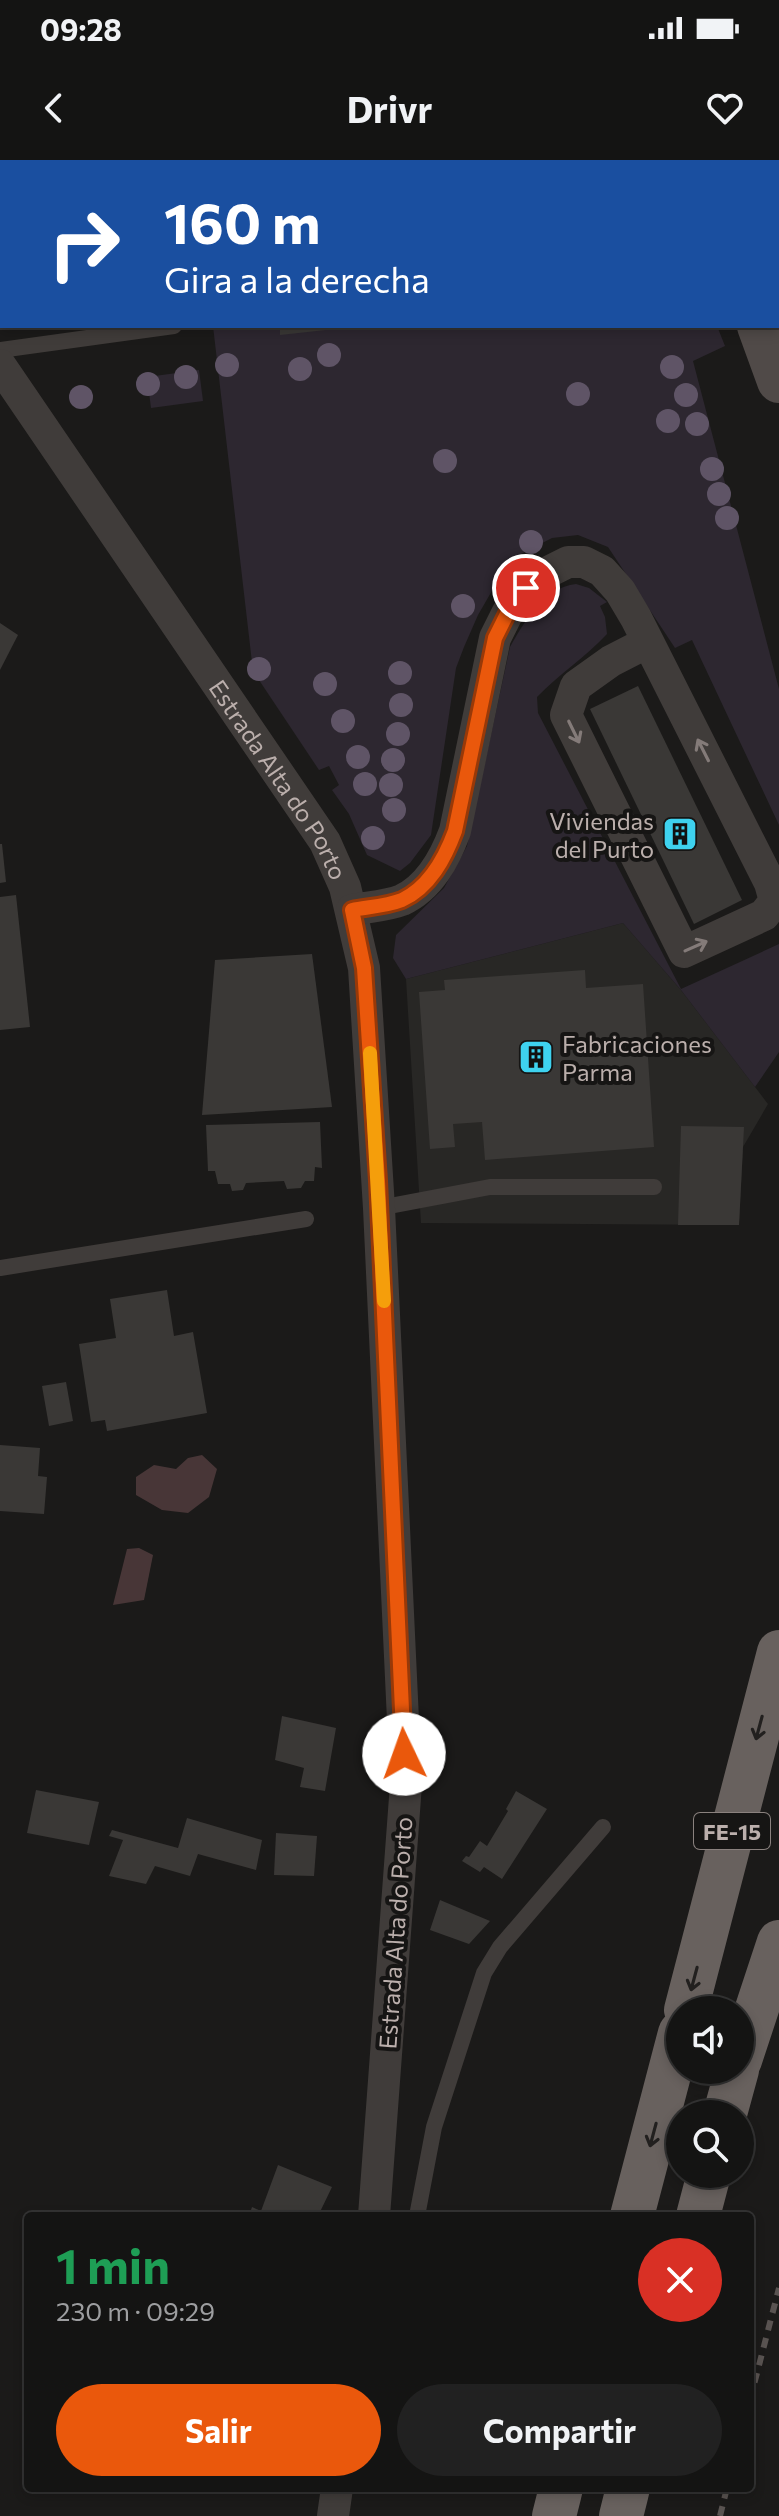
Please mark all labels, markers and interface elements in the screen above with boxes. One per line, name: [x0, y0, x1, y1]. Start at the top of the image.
text: 09:28: [40, 10, 122, 47]
icon: back: [32, 86, 76, 130]
text: Drivr: [347, 86, 432, 130]
icon: heart: [703, 86, 747, 130]
text: 160 m: [164, 187, 321, 256]
icon: right: [32, 192, 136, 296]
text: Gira a la derecha: [164, 256, 430, 300]
pin: [492, 554, 560, 622]
icon: arrive: [504, 566, 548, 610]
street label: Estrada Alta do Porto: [204, 674, 354, 884]
one-way arrow: [567, 719, 583, 743]
one-way arrow: [694, 739, 710, 763]
place label: Viviendas del Purto: [549, 806, 654, 863]
building icon: Viviendas del Purto: [661, 815, 699, 853]
one-way arrow: [684, 938, 708, 953]
place label: Fabricaciones Parma: [562, 1029, 712, 1086]
building icon: Fabricaciones Parma: [517, 1038, 555, 1076]
position arrow: [362, 1712, 446, 1796]
one-way arrow: [751, 1714, 766, 1740]
road number: FE-15: [694, 1813, 770, 1849]
street label: Estrada Alta do Porto: [372, 1816, 418, 2050]
one-way arrow: [685, 1966, 700, 1992]
map controls: [666, 1996, 754, 2188]
button: sound: [666, 1996, 754, 2084]
button: search: [666, 2100, 754, 2188]
one-way arrow: [645, 2122, 660, 2148]
text: 1 min: [56, 2235, 170, 2294]
button: close: [638, 2238, 722, 2322]
text: 230 m · 09:29: [56, 2295, 215, 2326]
button: Salir: [56, 2384, 381, 2476]
button: Compartir: [397, 2384, 722, 2476]

